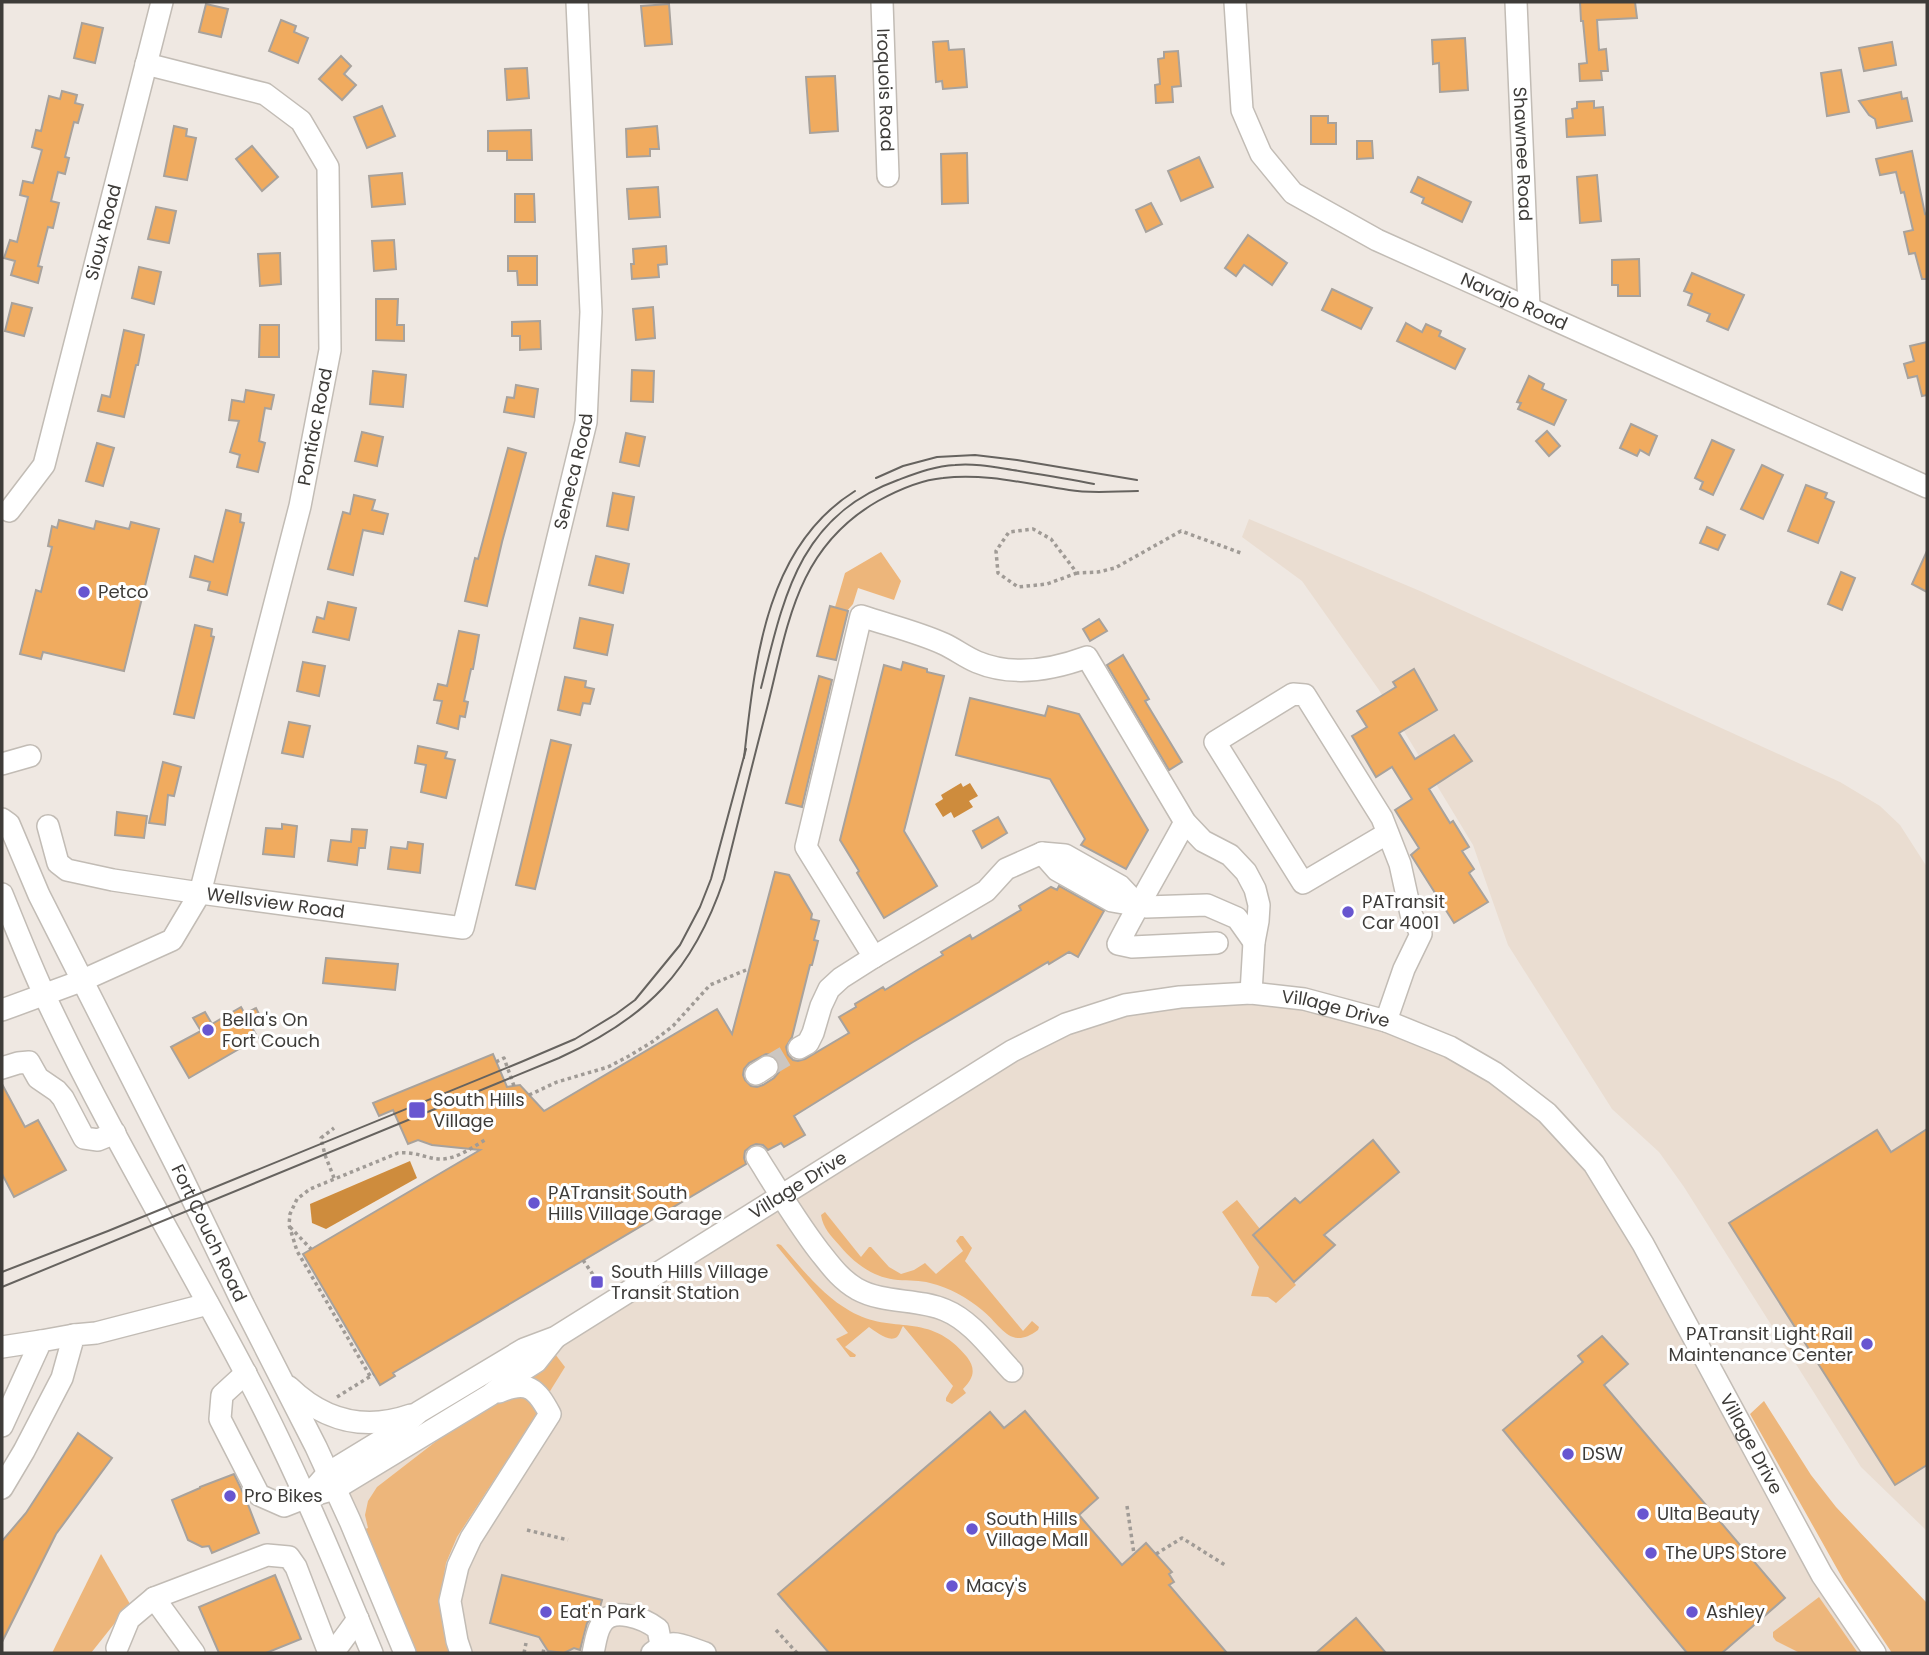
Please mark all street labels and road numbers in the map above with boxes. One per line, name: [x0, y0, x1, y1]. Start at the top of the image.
street label: Iroquois Road: [871, 28, 900, 152]
street label: Shawnee Road: [1508, 86, 1538, 222]
street label: Sioux Road: [79, 181, 127, 283]
street label: Navajo Road: [1457, 266, 1572, 336]
street label: Pontiac Road: [291, 366, 338, 488]
street label: Seneca Road: [547, 413, 598, 532]
street label: Wellsview Road: [205, 881, 346, 924]
street label: Village Drive: [1280, 984, 1393, 1034]
street label: Village Drive: [744, 1145, 851, 1225]
street label: Fort Couch Road: [166, 1160, 253, 1306]
street label: Village Drive: [1714, 1389, 1789, 1498]

